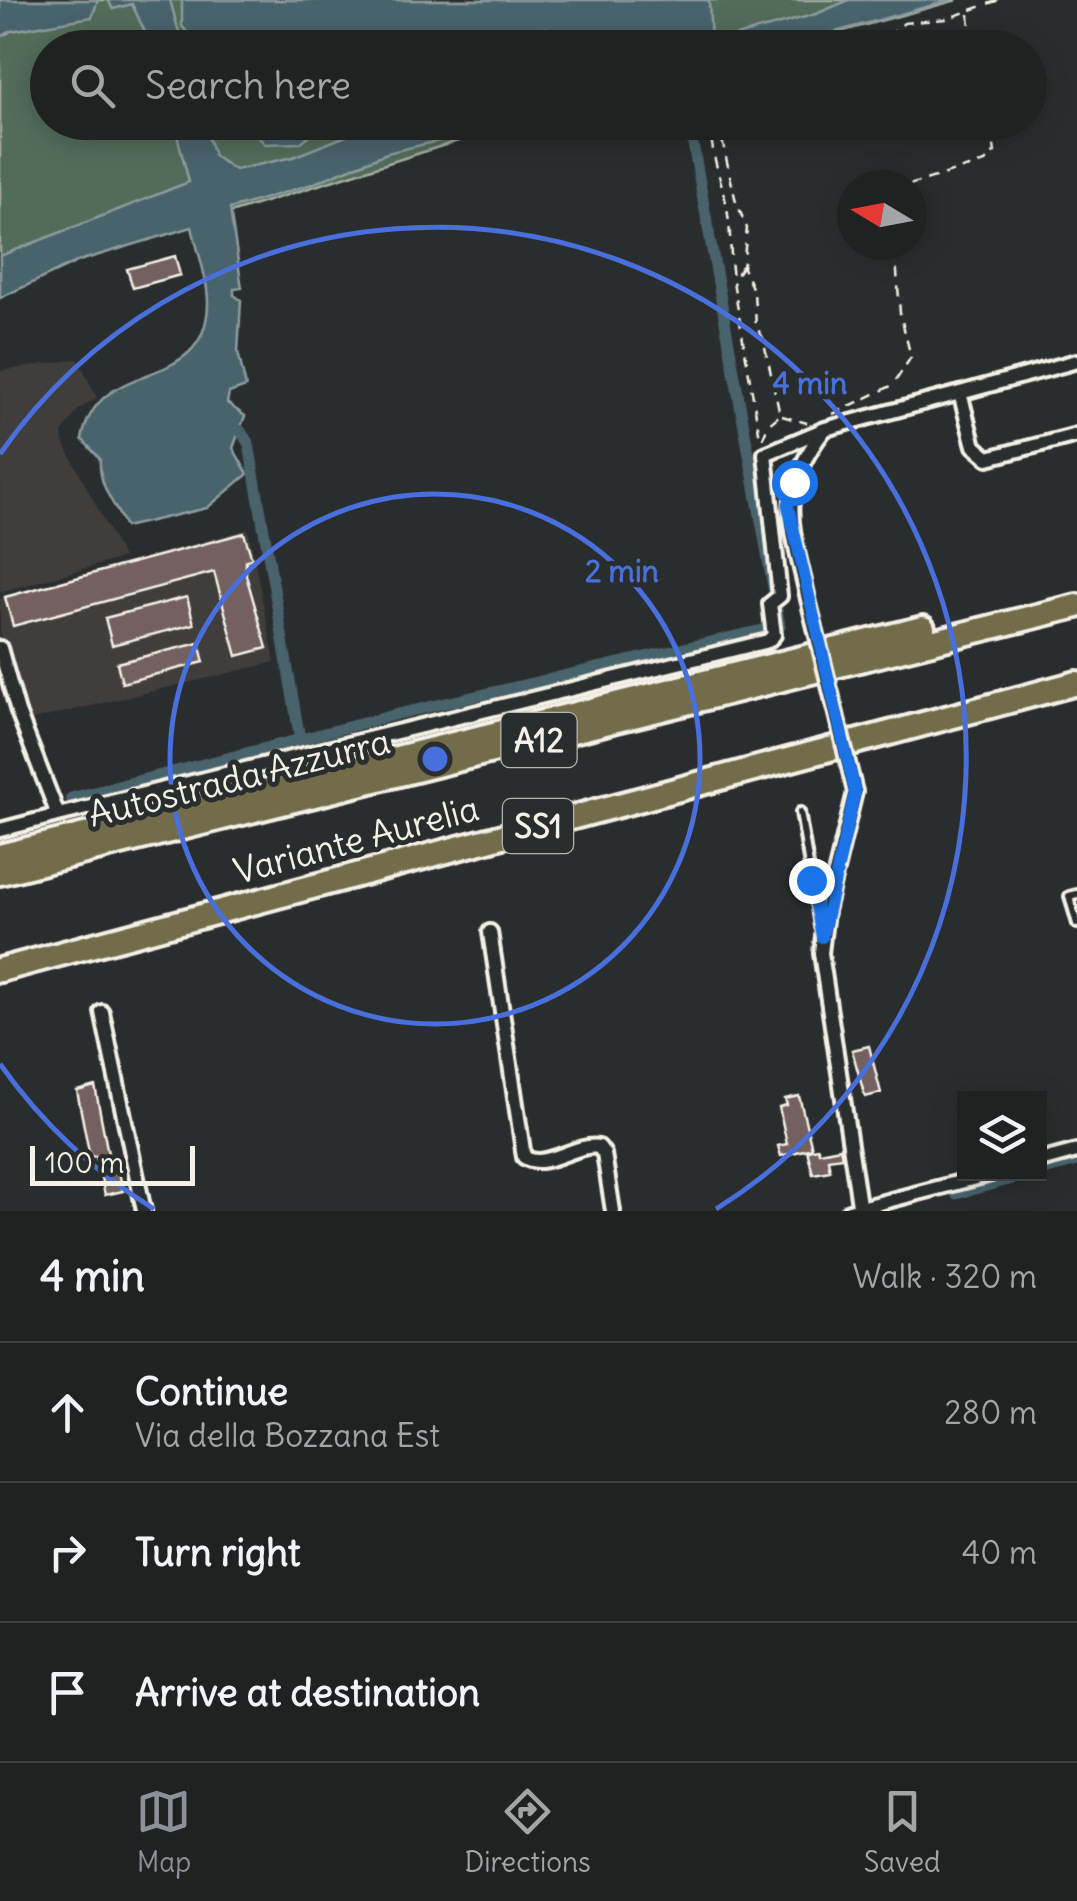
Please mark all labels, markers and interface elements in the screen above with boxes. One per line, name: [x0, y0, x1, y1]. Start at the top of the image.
search box: [30, 30, 1047, 140]
icon: search: [65, 58, 120, 113]
text: Search here: [145, 62, 351, 109]
north arrow: [837, 170, 927, 260]
text: 4 min: [773, 364, 847, 402]
route start: [772, 460, 818, 506]
text: 2 min: [585, 552, 659, 590]
road number: A12: [502, 713, 576, 767]
street label: Autostrada Azzurra: [84, 718, 394, 836]
centre of rings: [417, 741, 453, 777]
street label: Variante Aurelia: [229, 785, 483, 893]
road number: SS1: [503, 799, 573, 853]
route end: [789, 858, 835, 904]
map controls: [957, 1091, 1047, 1181]
button: layers: [957, 1091, 1047, 1181]
scale bar: [30, 1141, 195, 1186]
text: 100 m: [45, 1145, 124, 1181]
text: 4 min: [40, 1250, 145, 1302]
text: Walk · 320 m: [852, 1256, 1037, 1297]
text: Continue: [135, 1368, 288, 1415]
icon: ahead: [40, 1385, 95, 1440]
text: 280 m: [944, 1392, 1037, 1433]
text: Via della Bozzana Est: [135, 1415, 440, 1456]
icon: right: [40, 1525, 95, 1580]
text: Turn right: [135, 1529, 301, 1576]
text: 40 m: [962, 1532, 1037, 1573]
icon: arrive: [40, 1665, 95, 1720]
text: Arrive at destination: [135, 1669, 480, 1716]
tab: Map: [136, 1784, 191, 1880]
tab: Directions: [464, 1784, 591, 1880]
tab: Saved: [864, 1784, 941, 1880]

